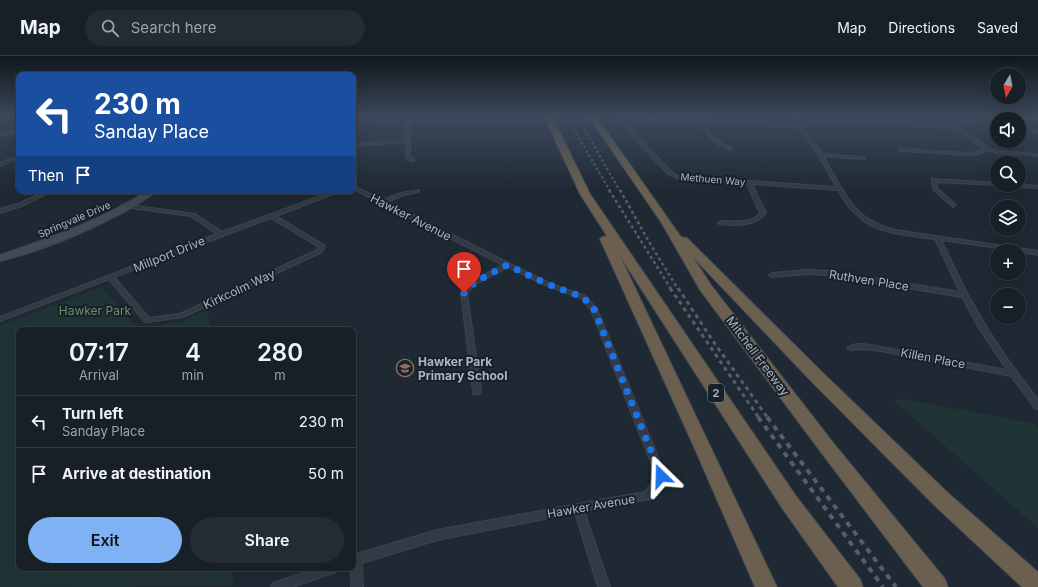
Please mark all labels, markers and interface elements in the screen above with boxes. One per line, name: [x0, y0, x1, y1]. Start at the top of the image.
search box: [85, 10, 365, 46]
text: Map: [20, 16, 61, 39]
icon: search: [99, 17, 121, 39]
text: Search here: [131, 18, 216, 37]
text: Map: [837, 19, 866, 36]
text: Directions: [888, 19, 955, 36]
text: Saved: [977, 19, 1018, 36]
north arrow: [990, 68, 1026, 104]
map controls: [990, 68, 1026, 324]
text: 230 m: [94, 87, 181, 121]
icon: left: [28, 88, 80, 140]
button: sound: [990, 112, 1026, 148]
text: Sanday Place: [94, 121, 209, 142]
button: search: [990, 156, 1026, 192]
icon: arrive: [72, 164, 94, 186]
text: Then: [28, 166, 64, 185]
street label: Methuen Way: [680, 170, 746, 188]
street label: Hawker Avenue: [368, 190, 454, 244]
street label: Springvale Drive: [36, 198, 112, 240]
button: layers: [990, 200, 1026, 236]
street label: Millport Drive: [131, 233, 207, 275]
button: +: [990, 244, 1026, 280]
pin: [447, 252, 481, 293]
icon: arrive: [453, 258, 475, 280]
street label: Kirkcolm Way: [201, 266, 278, 312]
street label: Ruthven Place: [828, 266, 910, 294]
button: −: [990, 288, 1026, 324]
park label: Hawker Park: [59, 303, 132, 318]
street label: Mitchell Freeway: [723, 313, 793, 399]
text: 07:17: [69, 338, 129, 367]
text: 4: [185, 338, 201, 367]
text: 280: [257, 338, 303, 367]
street label: Killen Place: [899, 344, 967, 372]
place label: Hawker Park Primary School: [418, 354, 507, 383]
school or university icon: Hawker Park Primary School: [395, 358, 415, 378]
text: Arrival: [79, 367, 119, 383]
text: min: [182, 367, 204, 383]
text: m: [274, 367, 286, 383]
road number: 2: [708, 384, 724, 402]
text: Turn left: [62, 404, 123, 423]
icon: left: [28, 411, 50, 433]
text: 230 m: [299, 412, 344, 431]
text: Sanday Place: [62, 423, 145, 439]
position arrow: [640, 455, 682, 497]
icon: arrive: [28, 463, 50, 485]
text: Arrive at destination: [62, 464, 211, 483]
text: 50 m: [308, 464, 344, 483]
street label: Hawker Avenue: [546, 491, 636, 521]
button: Exit: [28, 517, 182, 563]
button: Share: [190, 517, 344, 563]

